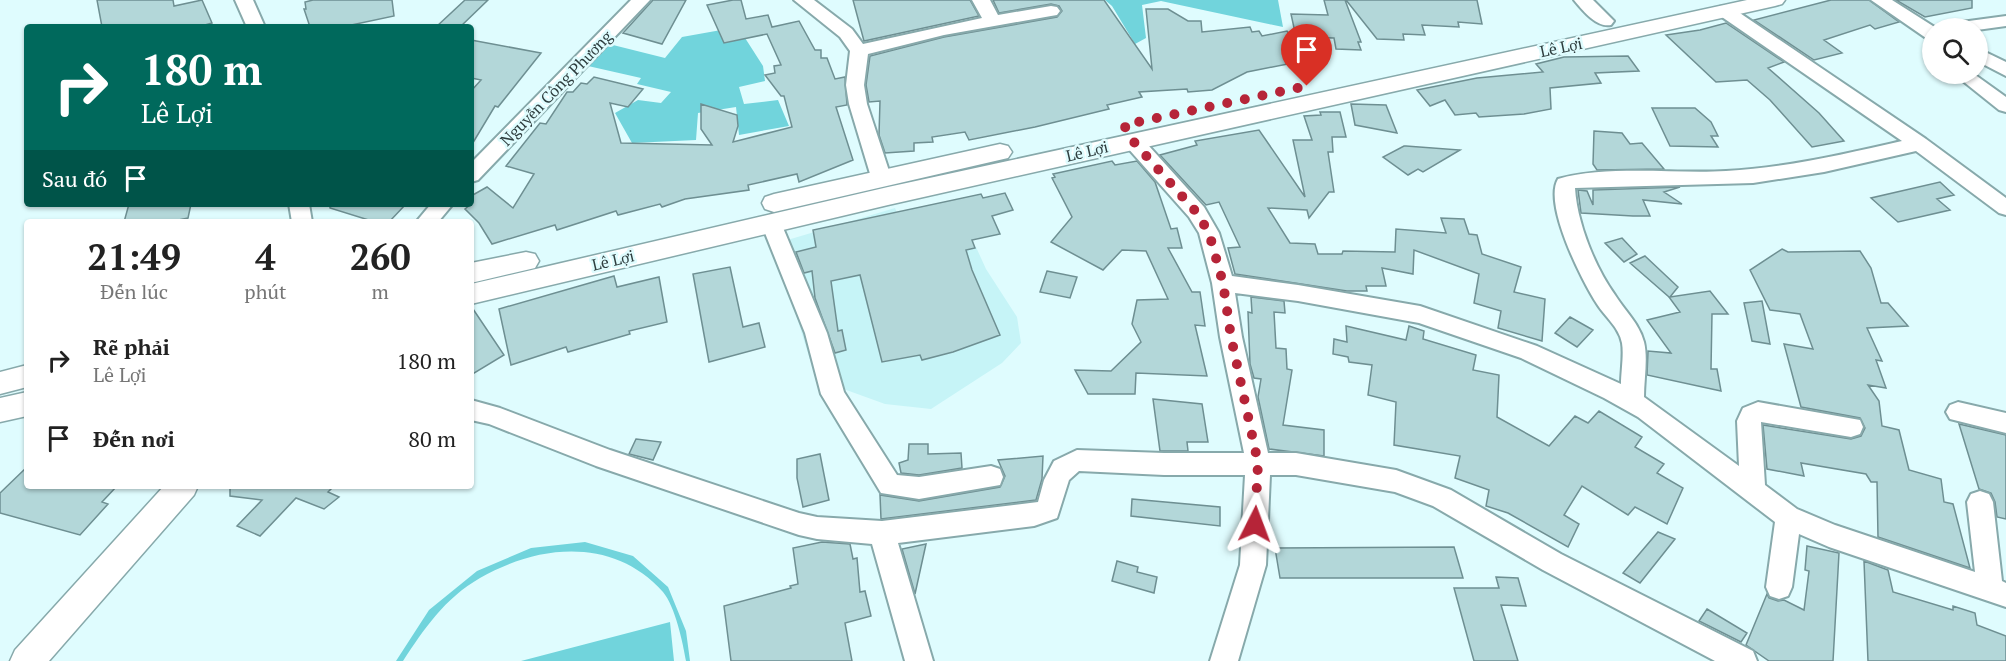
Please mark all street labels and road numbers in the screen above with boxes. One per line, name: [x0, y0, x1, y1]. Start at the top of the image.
street label: Nguyễn Công Phương: [495, 25, 617, 150]
street label: Lê Lợi: [1538, 32, 1584, 62]
street label: Lê Lợi: [1064, 135, 1110, 167]
street label: Lê Lợi: [590, 244, 636, 276]

